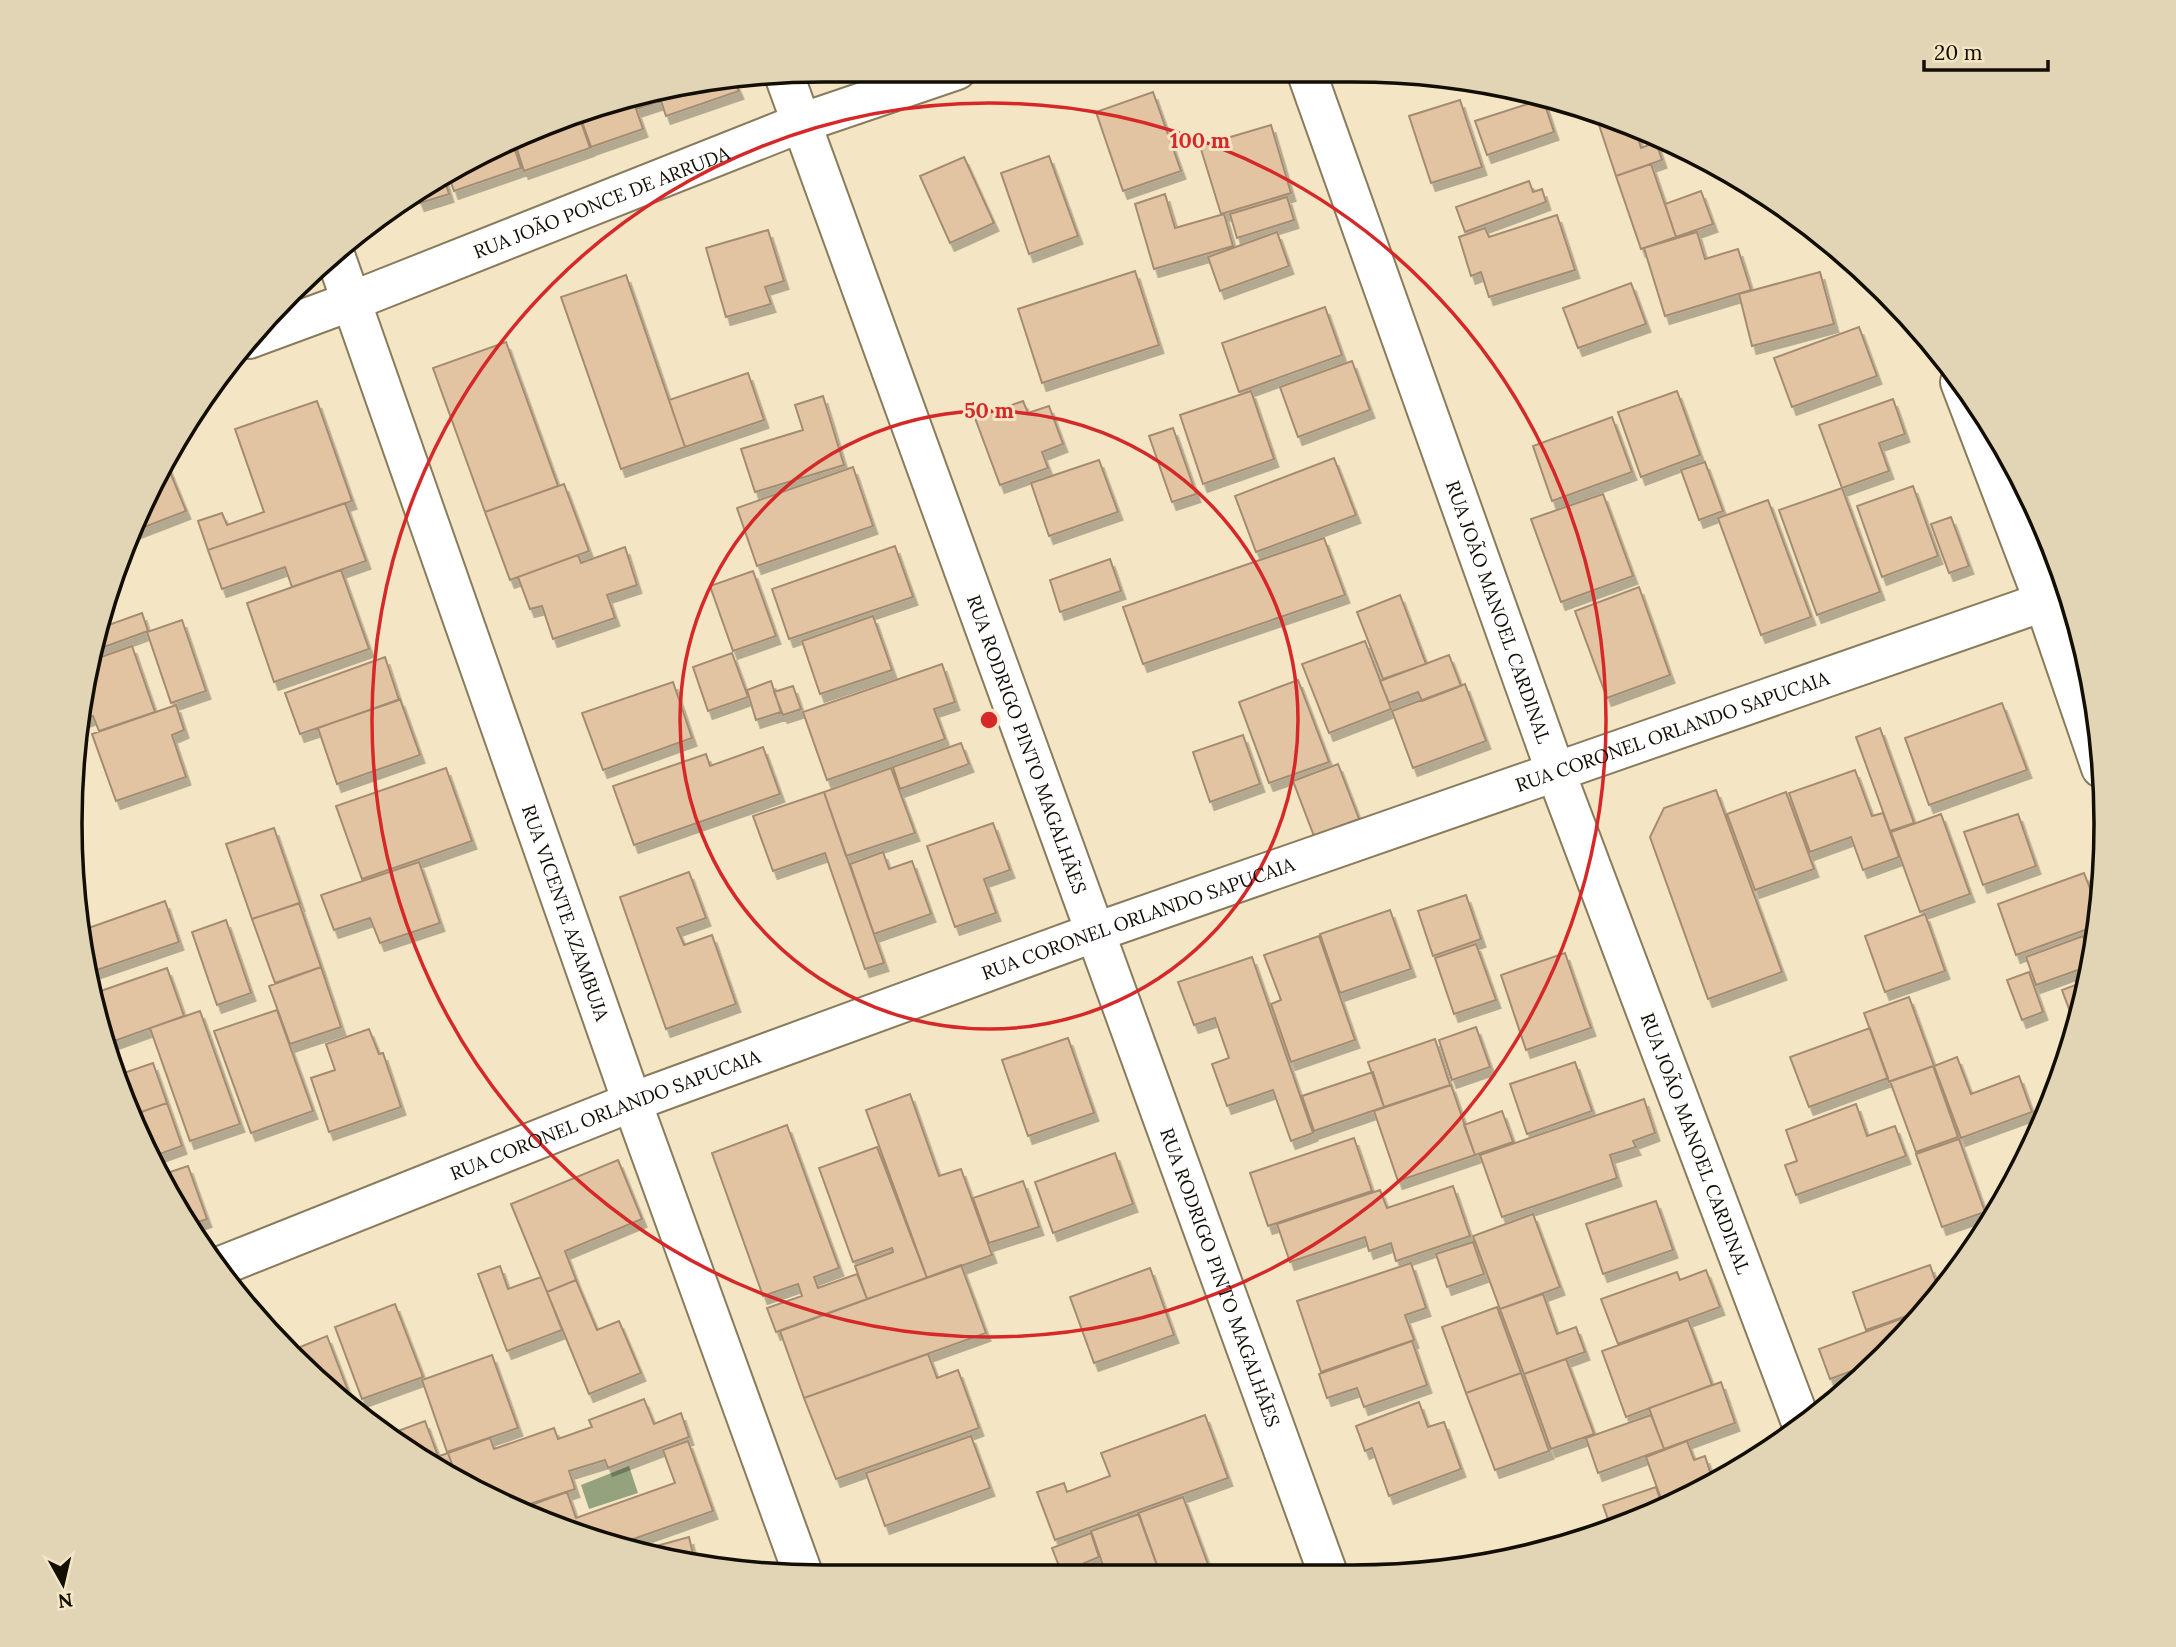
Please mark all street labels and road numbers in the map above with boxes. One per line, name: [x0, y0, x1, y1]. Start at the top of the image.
street label: RUA JOÃO PONCE DE ARRUDA: [470, 140, 734, 264]
street label: RUA JOÃO MANOEL CARDINAL: [1441, 477, 1556, 746]
street label: RUA RODRIGO PINTO MAGALHÃES: [962, 591, 1092, 897]
street label: RUA CORONEL ORLANDO SAPUCAIA: [1512, 665, 1833, 797]
street label: RUA VICENTE AZAMBUJA: [517, 801, 615, 1025]
street label: RUA CORONEL ORLANDO SAPUCAIA: [978, 851, 1299, 985]
street label: RUA JOÃO MANOEL CARDINAL: [1636, 1009, 1756, 1277]
street label: RUA CORONEL ORLANDO SAPUCAIA: [447, 1044, 764, 1185]
street label: RUA RODRIGO PINTO MAGALHÃES: [1155, 1124, 1286, 1430]

